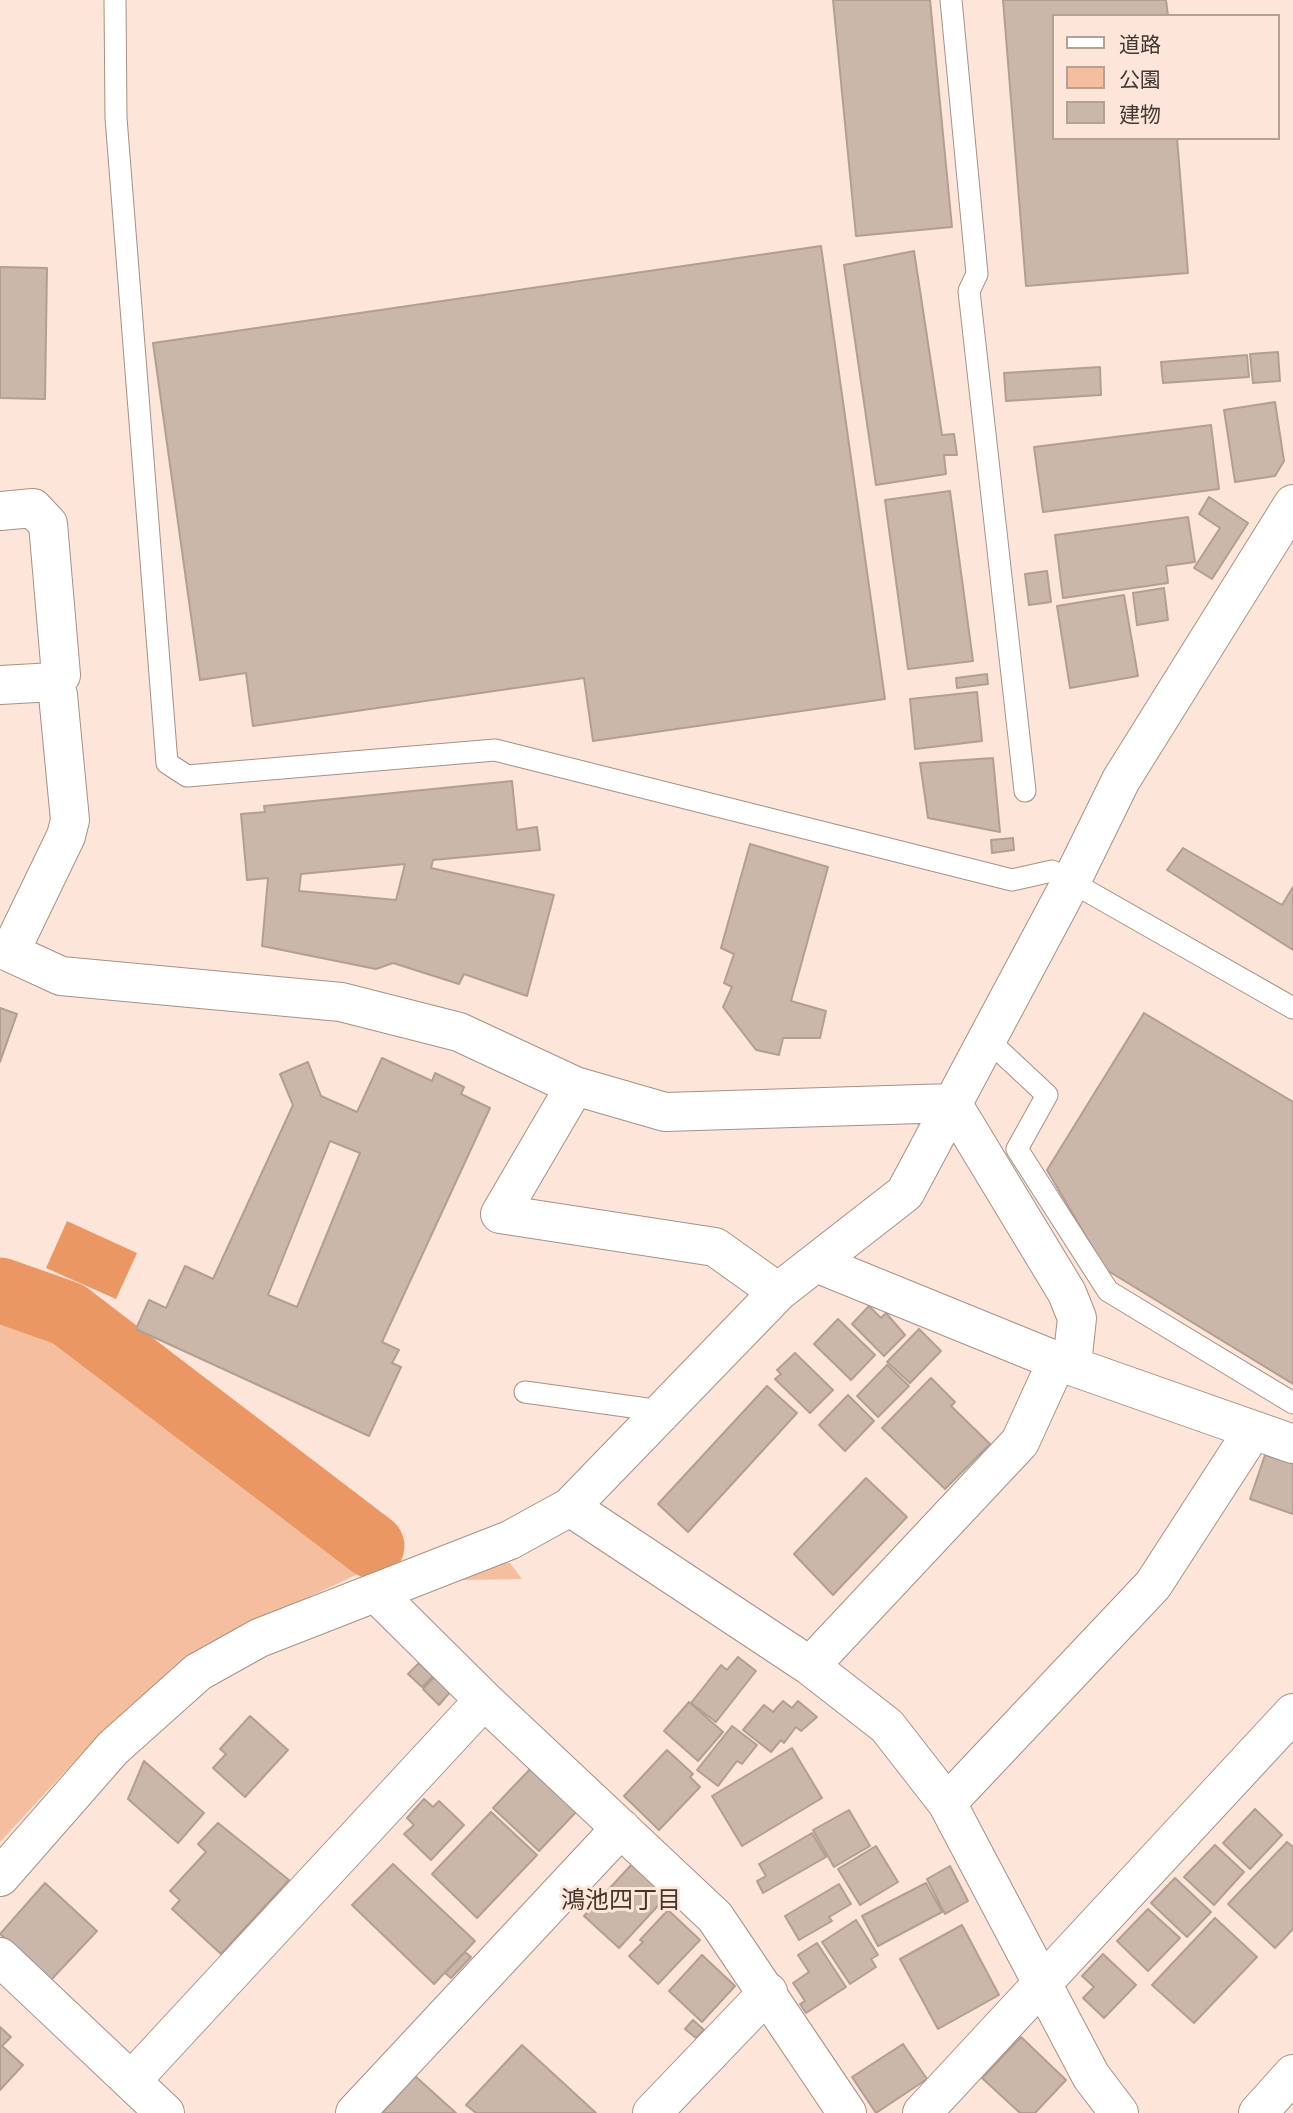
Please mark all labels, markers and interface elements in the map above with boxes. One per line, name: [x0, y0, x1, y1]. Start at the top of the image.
legend: [1052, 14, 1279, 140]
text: 道路: [1119, 32, 1161, 58]
text: 公園: [1119, 67, 1161, 93]
text: 建物: [1119, 102, 1161, 128]
district label: 鴻池四丁目: [561, 1887, 681, 1915]

